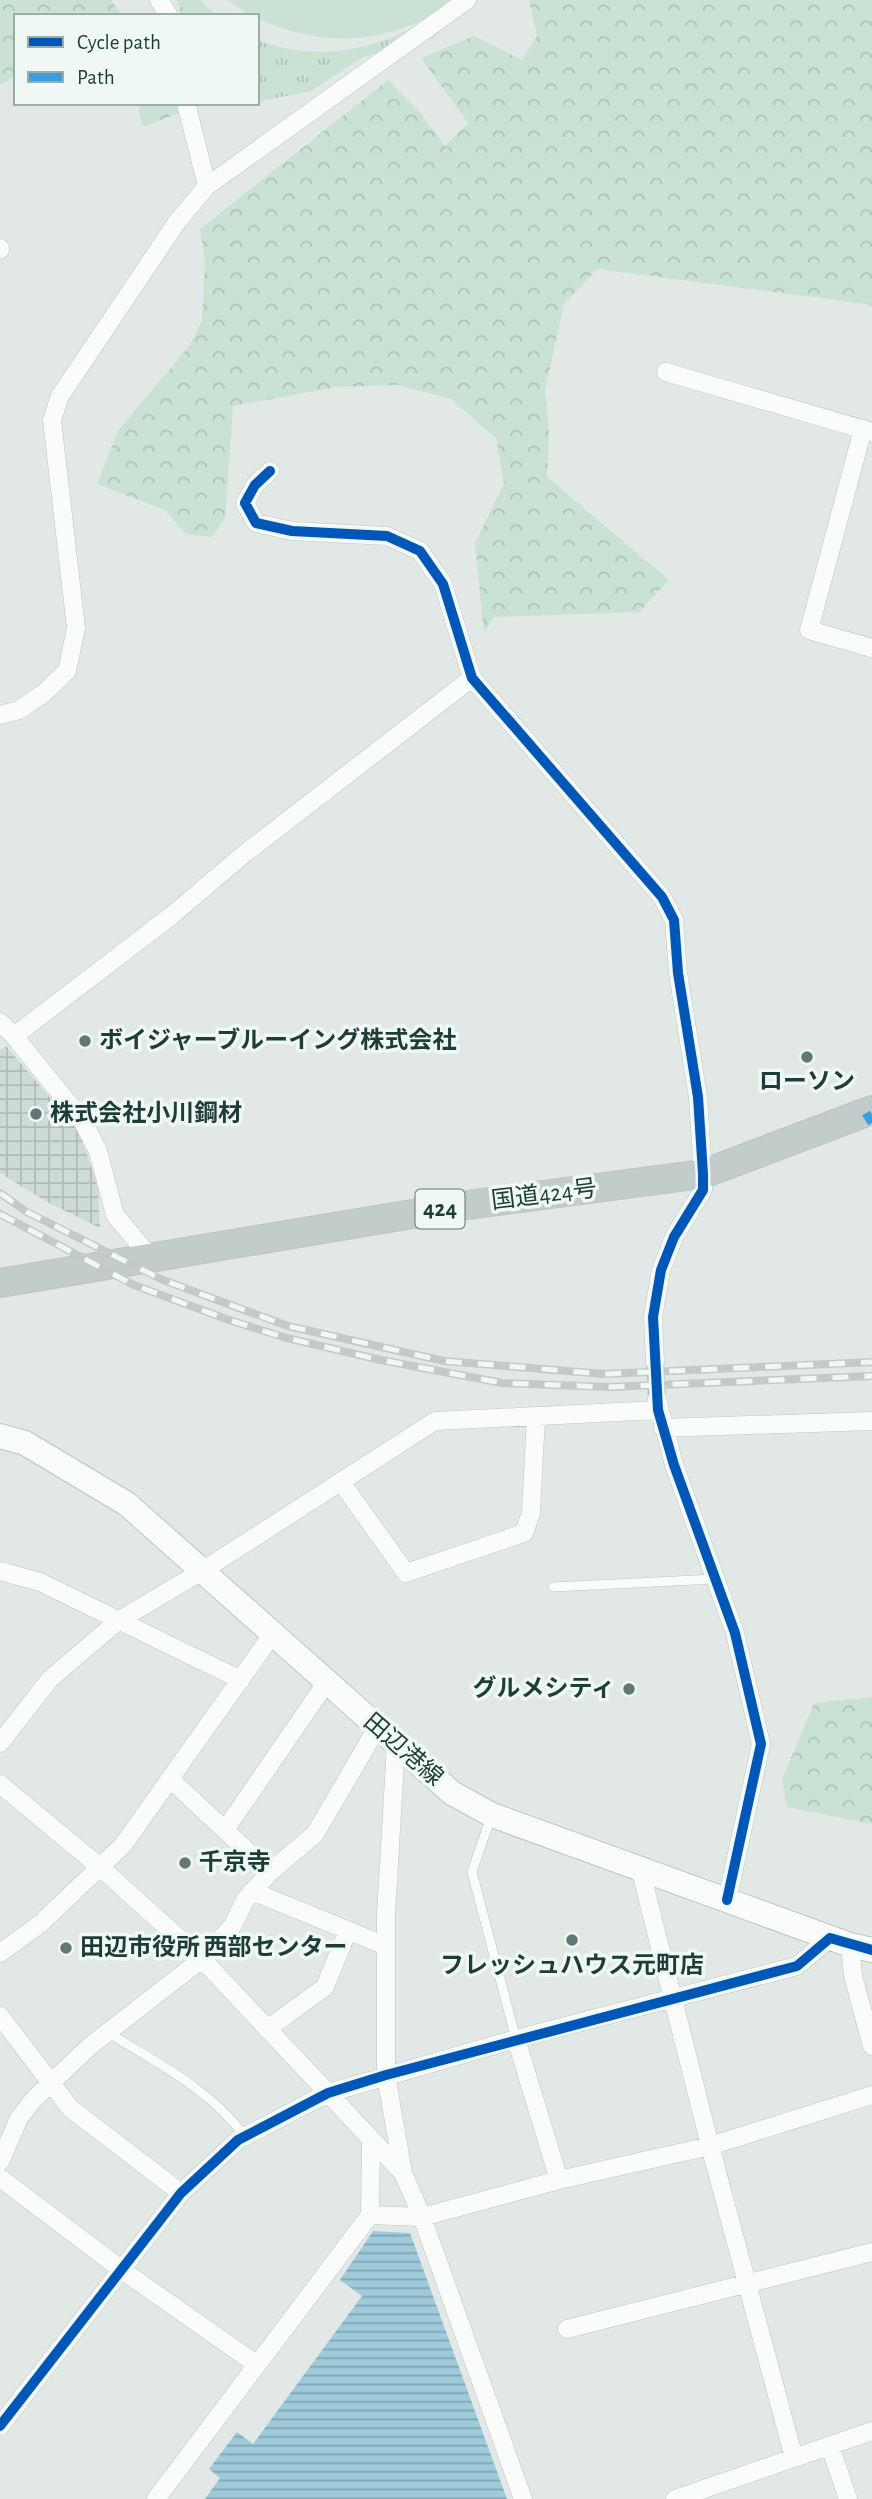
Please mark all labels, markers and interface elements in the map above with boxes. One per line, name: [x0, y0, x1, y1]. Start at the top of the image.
legend: [14, 14, 259, 105]
text: Cycle path: [77, 32, 161, 53]
text: Path: [77, 67, 115, 88]
place label: ボイジャーブルーイング株式会社: [99, 1027, 456, 1053]
marker: ボイジャーブルーイング株式会社: [77, 1033, 93, 1049]
marker: ローソン: [799, 1049, 815, 1065]
place label: ローソン: [759, 1070, 855, 1094]
place label: 株式会社小川鋼材: [50, 1100, 242, 1126]
marker: 株式会社小川鋼材: [28, 1106, 44, 1122]
street label: 国道424号: [490, 1175, 598, 1213]
road number: 424: [416, 1190, 464, 1228]
place label: グルメシティ: [472, 1675, 615, 1701]
marker: グルメシティ: [621, 1681, 637, 1697]
street label: 田辺港線: [359, 1708, 448, 1791]
place label: 千京寺: [199, 1849, 271, 1875]
marker: 千京寺: [177, 1855, 193, 1871]
marker: フレッシュハウス元町店: [564, 1932, 580, 1948]
place label: 田辺市役所 西部センター: [80, 1934, 348, 1960]
marker: 田辺市役所 西部センター: [58, 1940, 74, 1956]
place label: フレッシュハウス元町店: [440, 1952, 704, 1978]

